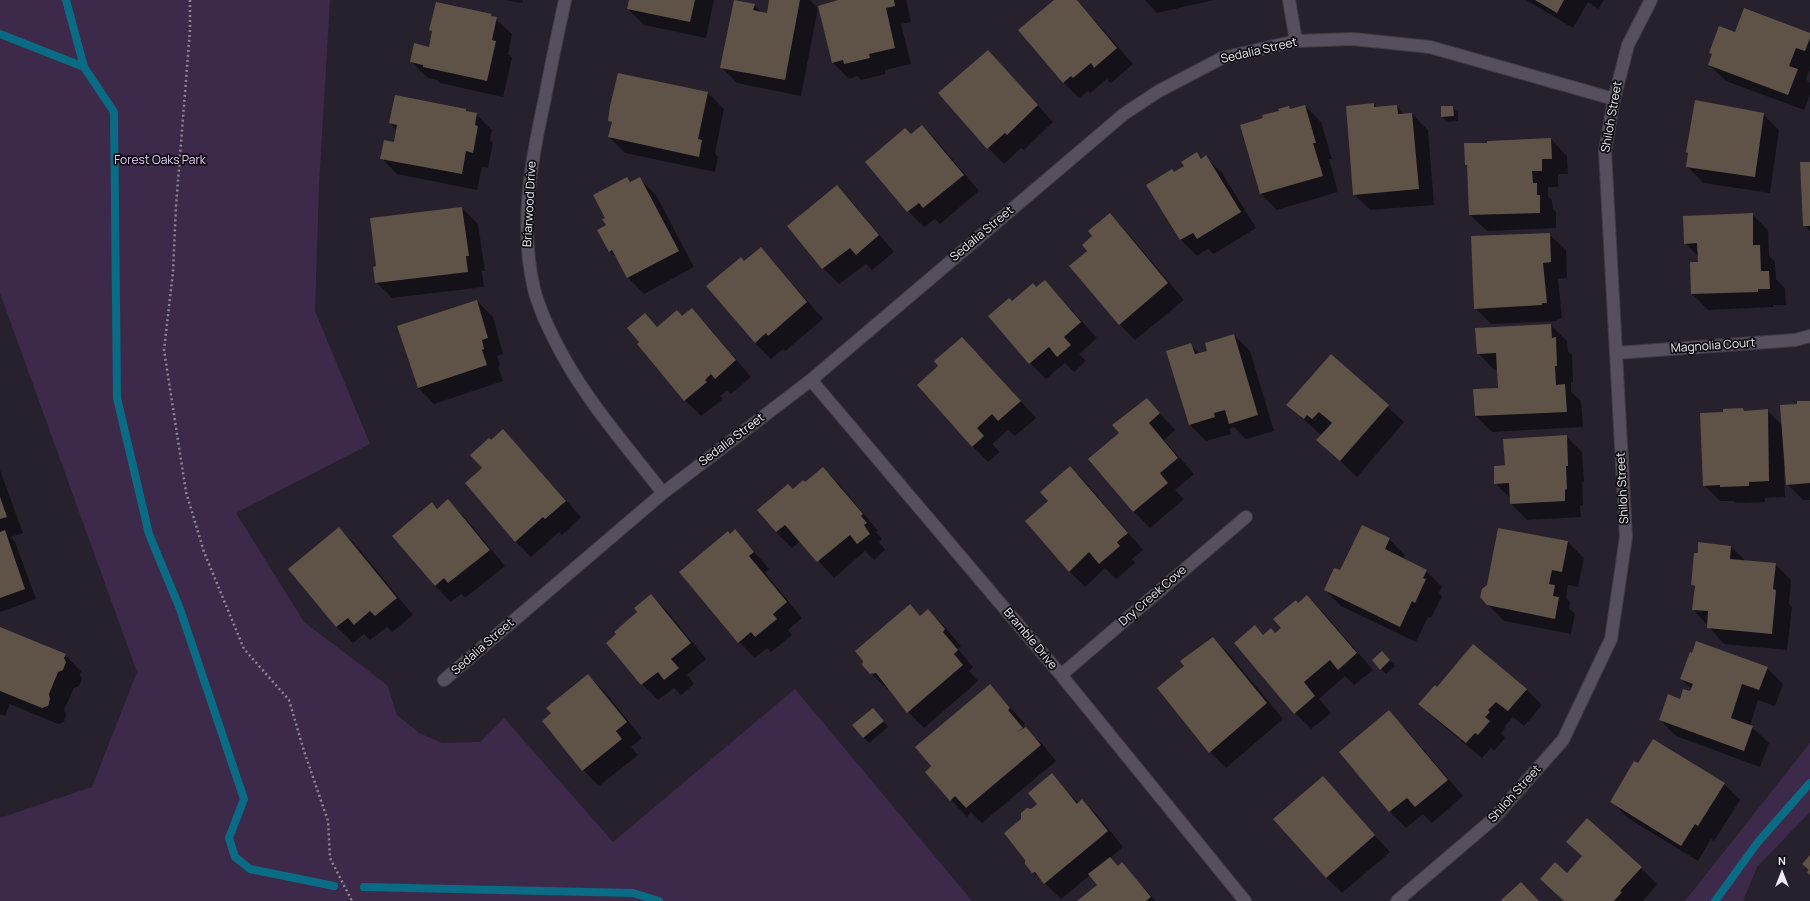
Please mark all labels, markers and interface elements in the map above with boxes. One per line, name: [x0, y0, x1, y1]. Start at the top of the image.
street label: Sedalia Street: [1219, 35, 1299, 67]
street label: Shiloh Street: [1599, 80, 1625, 154]
park label: Forest Oaks Park: [114, 154, 206, 168]
street label: Briarwood Drive: [521, 161, 539, 247]
street label: Sedalia Street: [947, 203, 1017, 265]
street label: Magnolia Court: [1670, 336, 1756, 356]
street label: Sedalia Street: [696, 411, 768, 469]
street label: Shiloh Street: [1614, 452, 1632, 524]
street label: Dry Creek Cove: [1116, 563, 1190, 629]
street label: Bramble Drive: [1000, 605, 1060, 673]
street label: Sedalia Street: [449, 616, 517, 678]
street label: Shiloh Street: [1486, 762, 1544, 826]
north arrow: [1762, 853, 1802, 893]
text: N: [1778, 853, 1786, 868]

